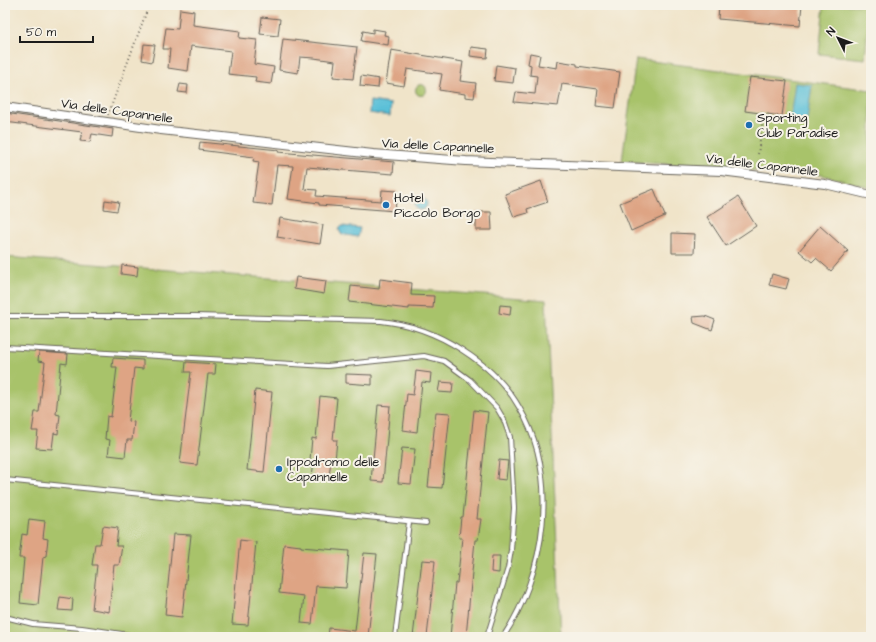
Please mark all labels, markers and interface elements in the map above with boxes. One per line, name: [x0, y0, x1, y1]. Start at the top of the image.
scale bar: [20, 18, 93, 44]
north arrow: [818, 18, 858, 58]
text: 50 m: [26, 24, 57, 41]
text: N: [823, 24, 839, 39]
street label: Via delle Capannelle: [60, 94, 174, 128]
place label: Sporting Club Paradise: [757, 109, 838, 142]
marker: Sporting Club Paradise: [744, 120, 754, 130]
street label: Via delle Capannelle: [381, 134, 495, 158]
street label: Via delle Capannelle: [705, 149, 819, 181]
place label: Hotel Piccolo Borgo: [394, 189, 481, 223]
marker: Hotel Piccolo Borgo: [381, 200, 391, 210]
place label: Ippodromo delle Capannelle: [287, 453, 379, 486]
marker: Ippodromo delle Capannelle: [274, 464, 284, 474]

